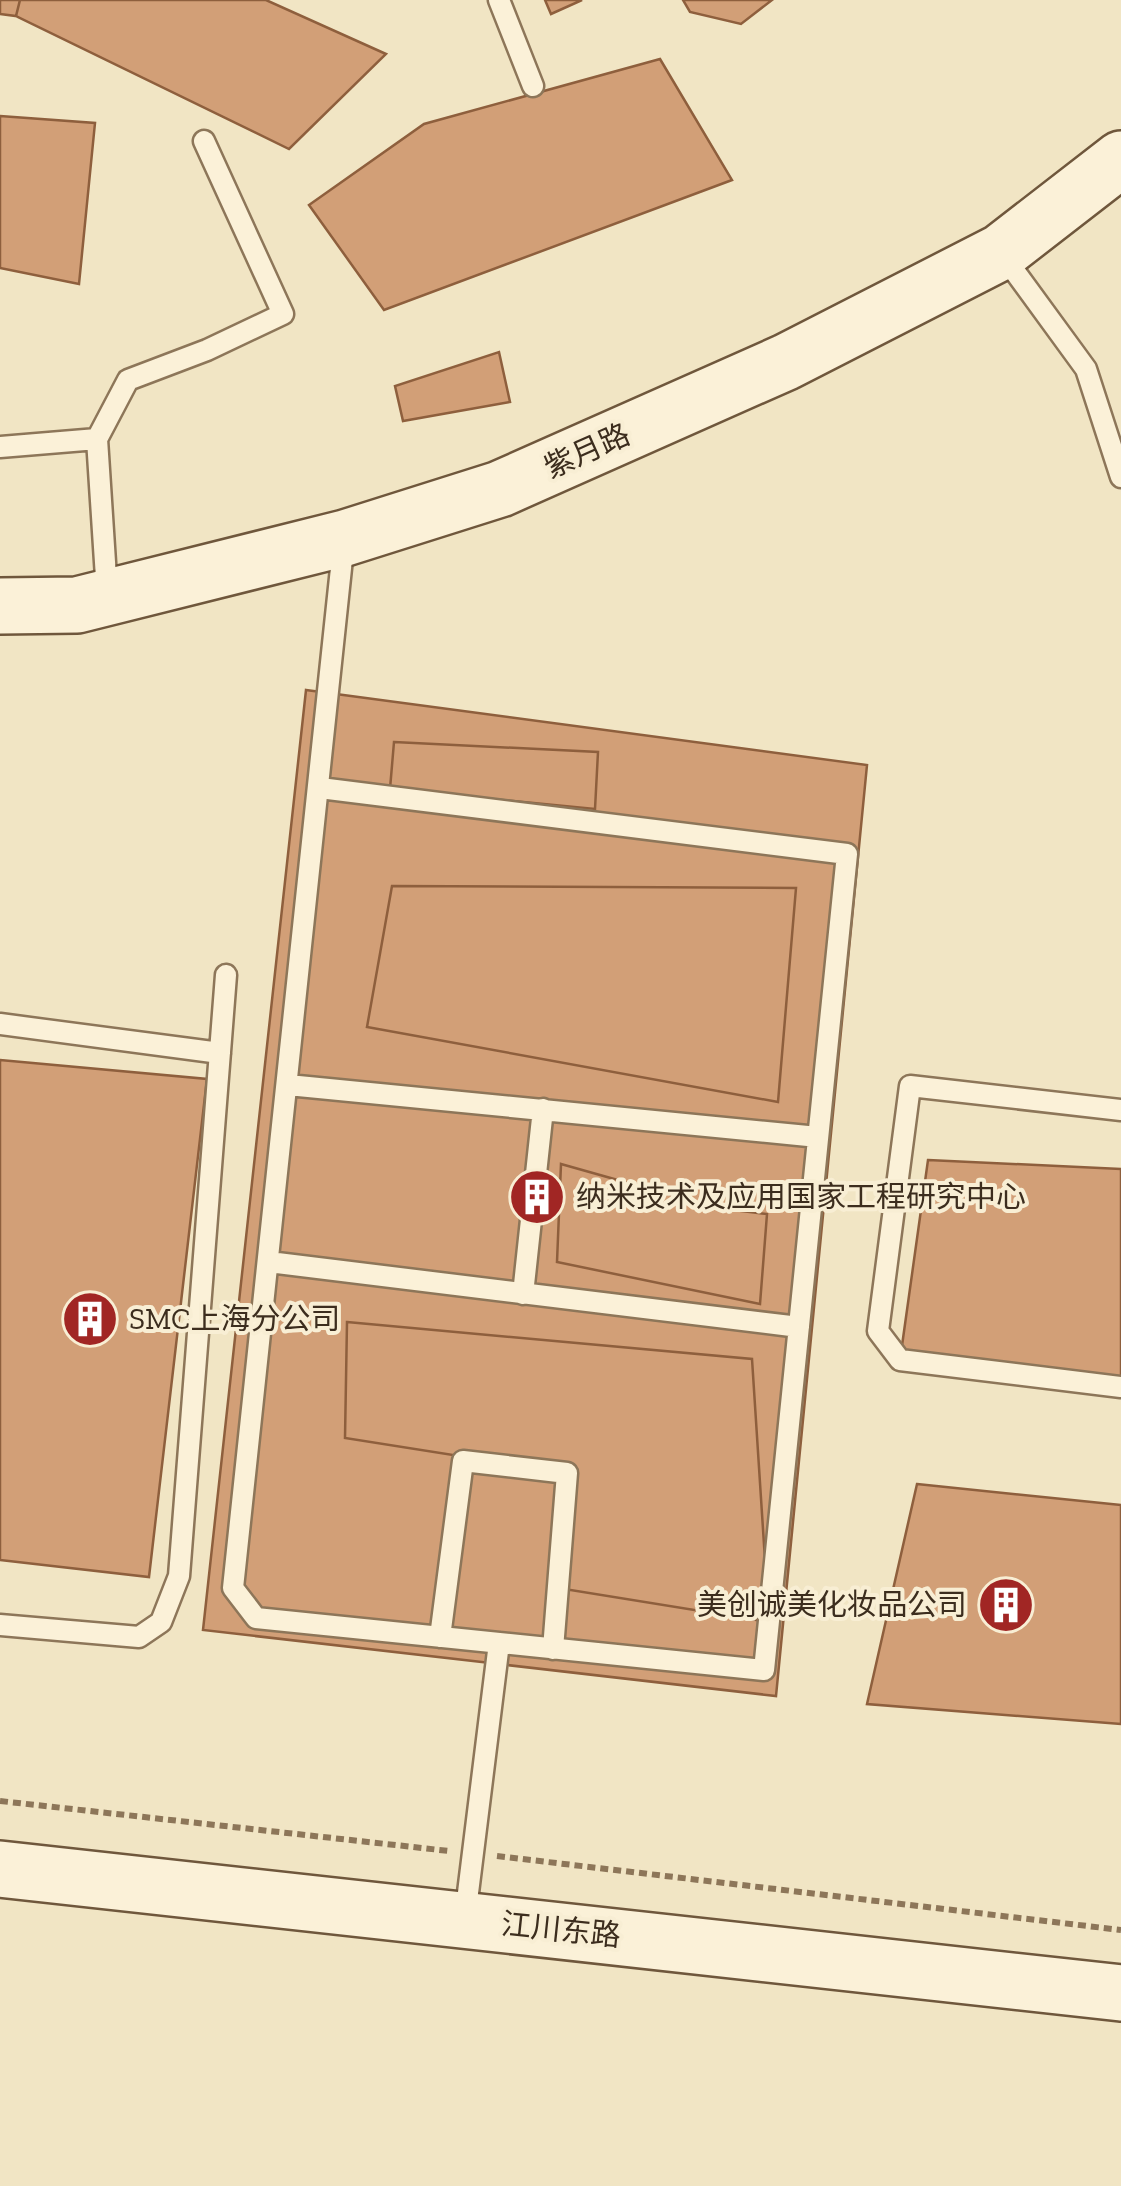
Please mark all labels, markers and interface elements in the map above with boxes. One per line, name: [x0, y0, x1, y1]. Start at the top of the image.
street label: 紫月路: [539, 416, 635, 486]
building icon: 纳米技术及应用国家工程研究中心: [507, 1167, 567, 1227]
place label: 纳米技术及应用国家工程研究中心: [576, 1179, 1026, 1215]
building icon: SMC上海分公司: [60, 1289, 120, 1349]
place label: SMC上海分公司: [129, 1301, 340, 1337]
building icon: 美创诚美化妆品公司: [976, 1575, 1036, 1635]
place label: 美创诚美化妆品公司: [697, 1587, 967, 1623]
street label: 江川东路: [499, 1906, 623, 1954]

